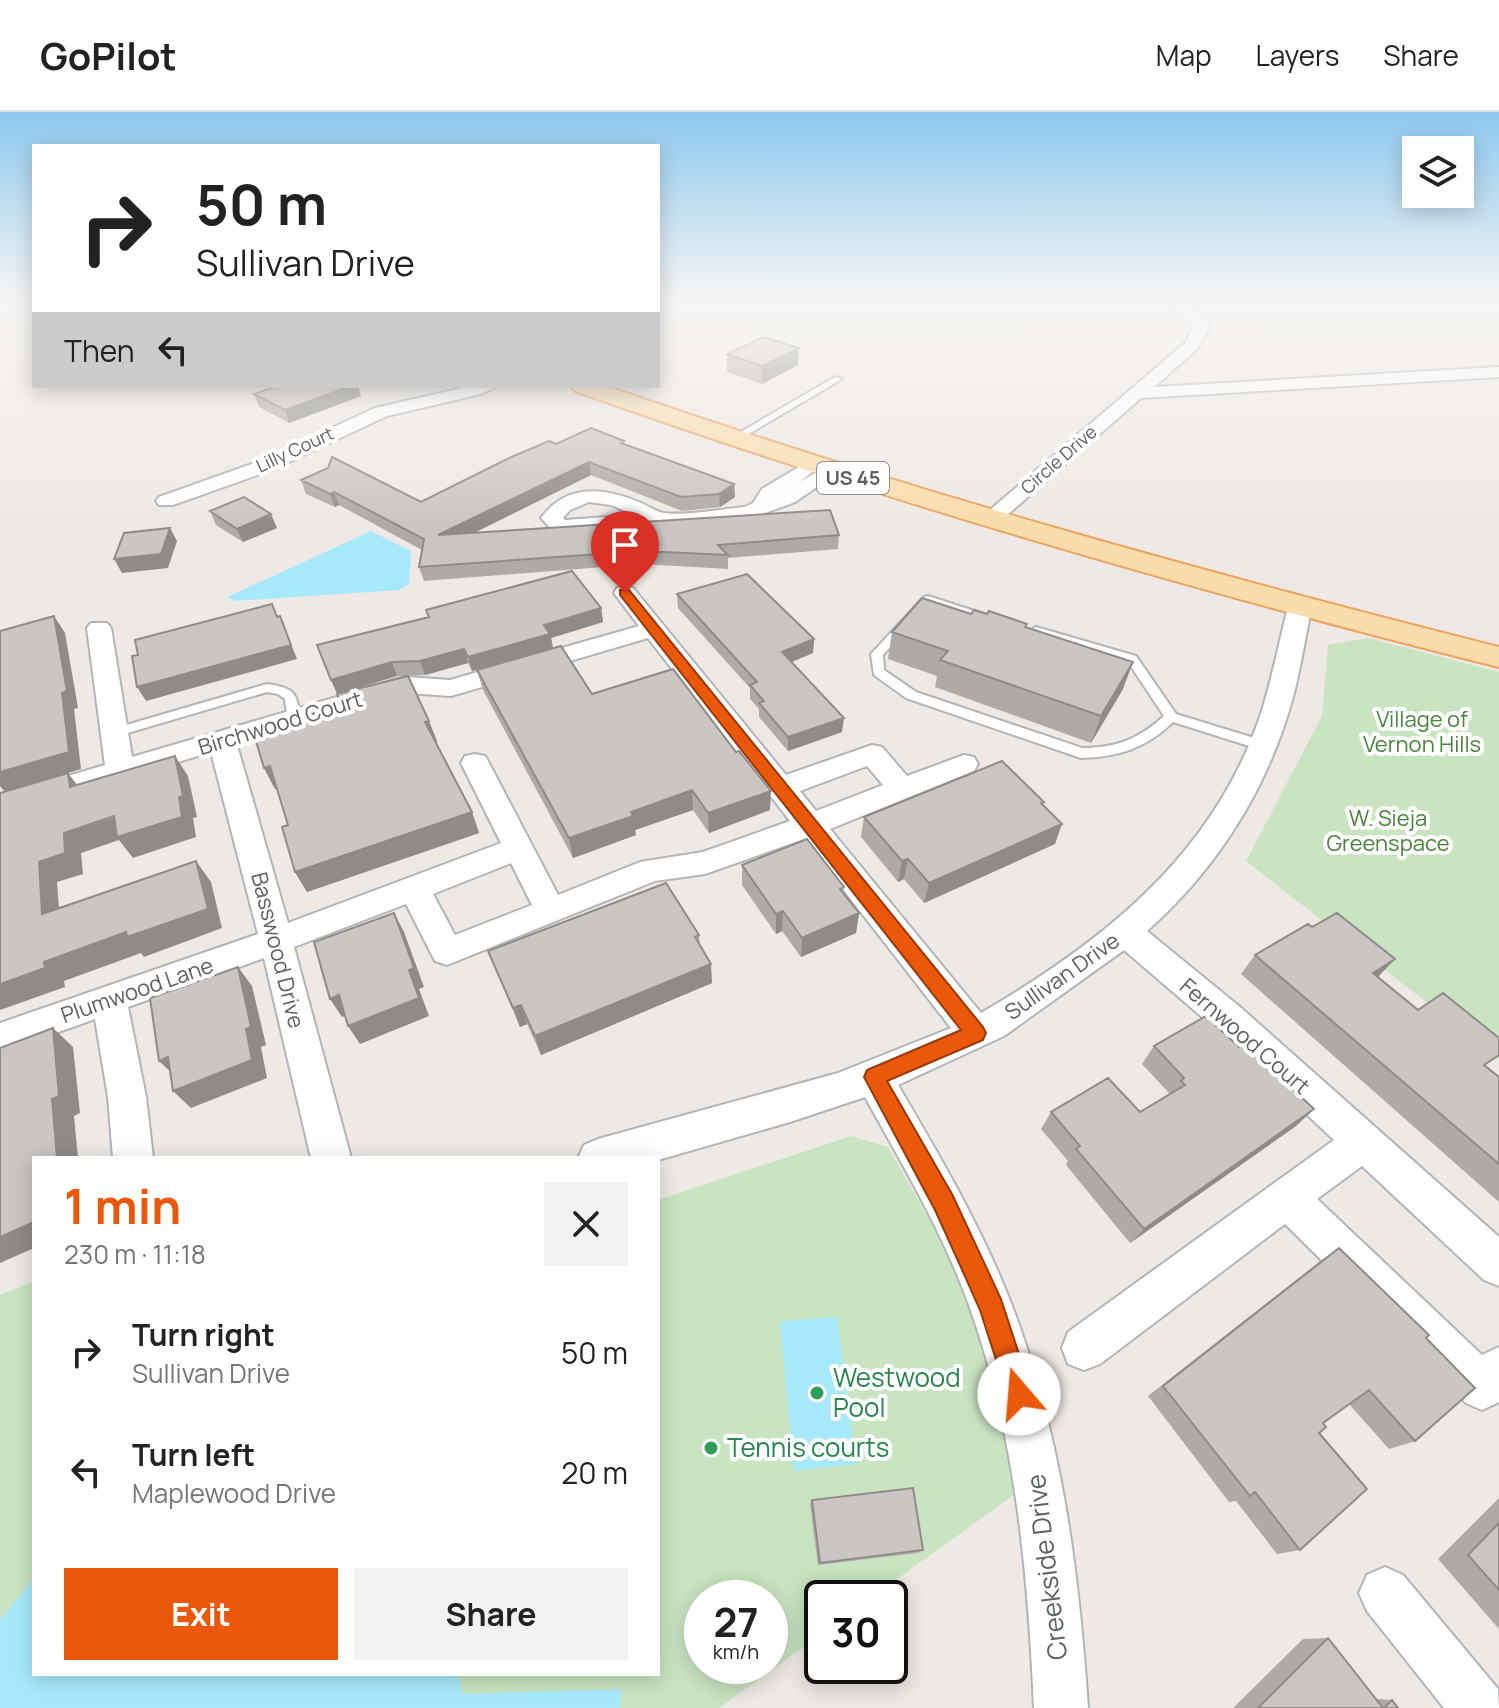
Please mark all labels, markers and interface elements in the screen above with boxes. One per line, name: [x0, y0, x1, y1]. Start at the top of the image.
text: GoPilot: [40, 29, 177, 81]
text: Map: [1156, 36, 1212, 74]
text: Layers: [1256, 36, 1339, 74]
text: Share: [1383, 36, 1459, 74]
map controls: [1402, 136, 1474, 208]
button: layers: [1402, 136, 1474, 208]
text: 50 m: [196, 165, 327, 242]
icon: right: [64, 176, 168, 280]
text: Sullivan Drive: [196, 238, 415, 287]
icon: left: [151, 328, 195, 372]
text: Then: [64, 330, 135, 371]
street label: Circle Drive: [1015, 420, 1101, 499]
street label: Lilly Court: [252, 421, 337, 477]
road number: US 45: [817, 462, 889, 494]
pin: [591, 511, 659, 593]
icon: arrive: [603, 523, 647, 567]
street label: Birchwood Court: [194, 684, 366, 762]
park label: Village of Vernon Hills: [1363, 704, 1481, 759]
park label: W. Sieja Greenspace: [1326, 803, 1450, 858]
street label: Basswood Drive: [244, 869, 312, 1031]
street label: Sullivan Drive: [999, 925, 1125, 1027]
street label: Plumwood Lane: [57, 950, 217, 1030]
street label: Fernwood Court: [1174, 971, 1317, 1101]
text: 1 min: [64, 1173, 181, 1238]
button: close: [544, 1182, 628, 1266]
text: 230 m · 11:18: [64, 1236, 206, 1272]
text: Turn right: [132, 1314, 275, 1355]
icon: right: [64, 1330, 108, 1374]
text: 50 m: [561, 1332, 628, 1373]
position arrow: [977, 1352, 1061, 1436]
text: Sullivan Drive: [132, 1355, 290, 1391]
place label: Westwood Pool: [833, 1359, 961, 1425]
marker: Westwood Pool: [808, 1384, 826, 1402]
place label: Tennis courts: [727, 1429, 889, 1465]
text: Turn left: [132, 1434, 255, 1475]
marker: Tennis courts: [702, 1439, 720, 1457]
icon: left: [64, 1450, 108, 1494]
text: 20 m: [561, 1452, 628, 1493]
street label: Creekside Drive: [1017, 1472, 1075, 1662]
text: Maplewood Drive: [132, 1475, 336, 1511]
button: Exit: [64, 1568, 338, 1660]
button: Share: [354, 1568, 628, 1660]
speed limit sign: 30: [804, 1580, 908, 1684]
text: 27: [713, 1594, 759, 1649]
text: km/h: [713, 1638, 759, 1665]

